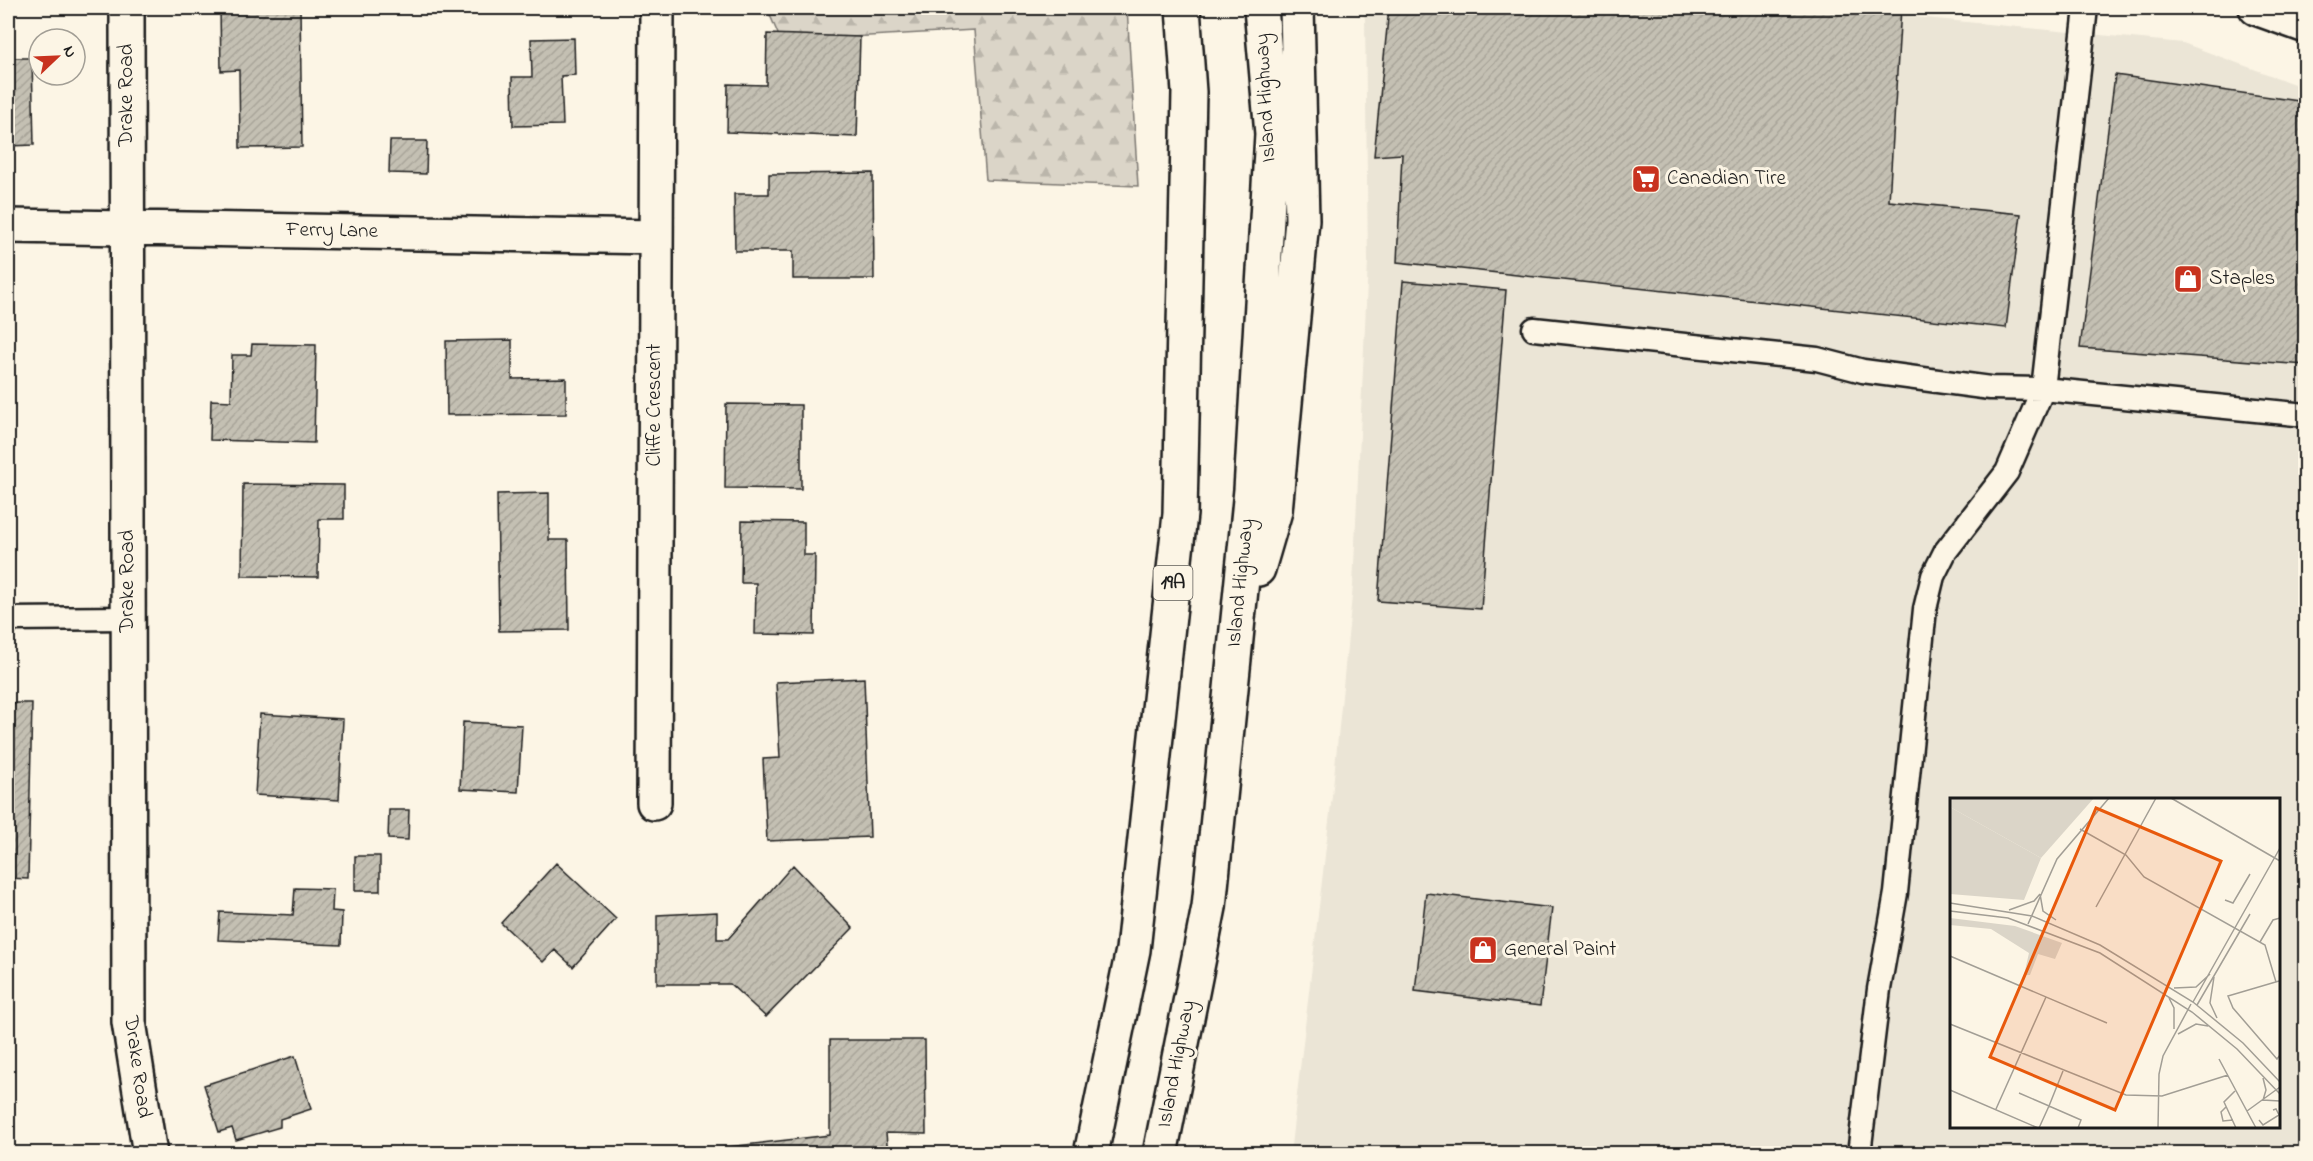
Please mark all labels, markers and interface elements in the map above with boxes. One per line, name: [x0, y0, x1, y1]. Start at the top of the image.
north arrow: [27, 27, 87, 87]
street label: Island Highway: [1248, 33, 1286, 163]
text: N: [56, 42, 82, 62]
street label: Drake Road: [112, 43, 142, 147]
supermarket icon: Canadian Tire: [1630, 163, 1662, 195]
place label: Canadian Tire: [1667, 164, 1786, 194]
street label: Ferry Lane: [285, 215, 379, 249]
shop icon: Staples: [2172, 263, 2204, 295]
place label: Staples: [2209, 264, 2275, 294]
street label: Cliffe Crescent: [640, 344, 670, 466]
street label: Island Highway: [1219, 517, 1265, 649]
street label: Drake Road: [113, 529, 143, 633]
road number: 19A: [1154, 566, 1192, 600]
inset map: [1950, 798, 2280, 1128]
shop icon: General Paint: [1467, 934, 1499, 966]
place label: General Paint: [1504, 935, 1616, 965]
street label: Island Highway: [1150, 998, 1206, 1131]
street label: Drake Road: [115, 1013, 159, 1120]

